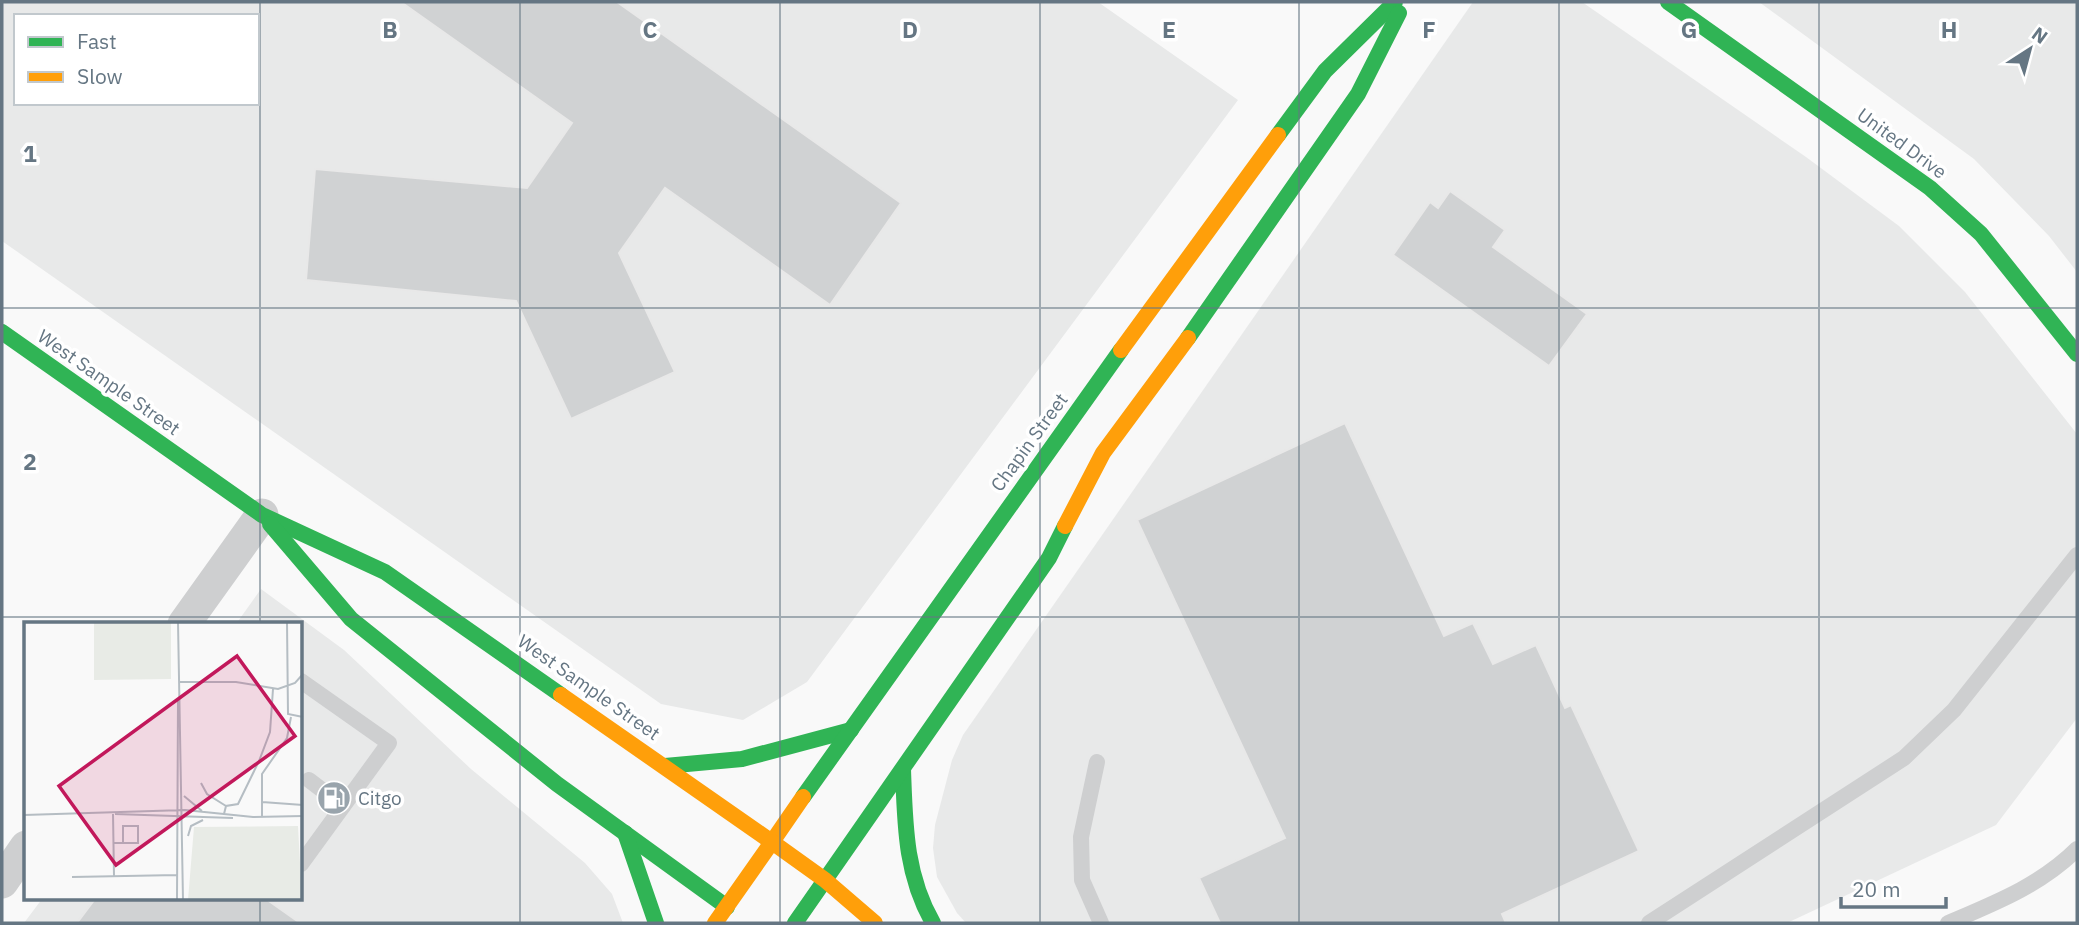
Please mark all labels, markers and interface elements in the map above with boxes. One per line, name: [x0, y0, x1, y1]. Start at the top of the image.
legend: [14, 14, 259, 105]
text: B: [382, 14, 398, 44]
text: C: [643, 14, 658, 44]
text: D: [902, 14, 918, 44]
text: E: [1162, 14, 1176, 44]
text: F: [1422, 14, 1436, 44]
text: G: [1681, 14, 1697, 44]
text: H: [1941, 14, 1957, 44]
north arrow: [1995, 14, 2065, 84]
text: N: [2027, 21, 2053, 49]
text: Fast: [77, 27, 117, 55]
text: Slow: [77, 62, 123, 90]
street label: United Drive: [1852, 102, 1952, 184]
text: 1: [23, 138, 37, 168]
street label: West Sample Street: [33, 324, 185, 440]
street label: Chapin Street: [985, 388, 1073, 496]
text: 2: [23, 446, 37, 476]
inset map: [24, 622, 303, 900]
street label: West Sample Street: [513, 629, 665, 745]
fuel station icon: Citgo: [315, 779, 353, 817]
place label: Citgo: [358, 786, 402, 810]
scale bar: [1841, 866, 1946, 910]
text: 20 m: [1852, 875, 1901, 903]

